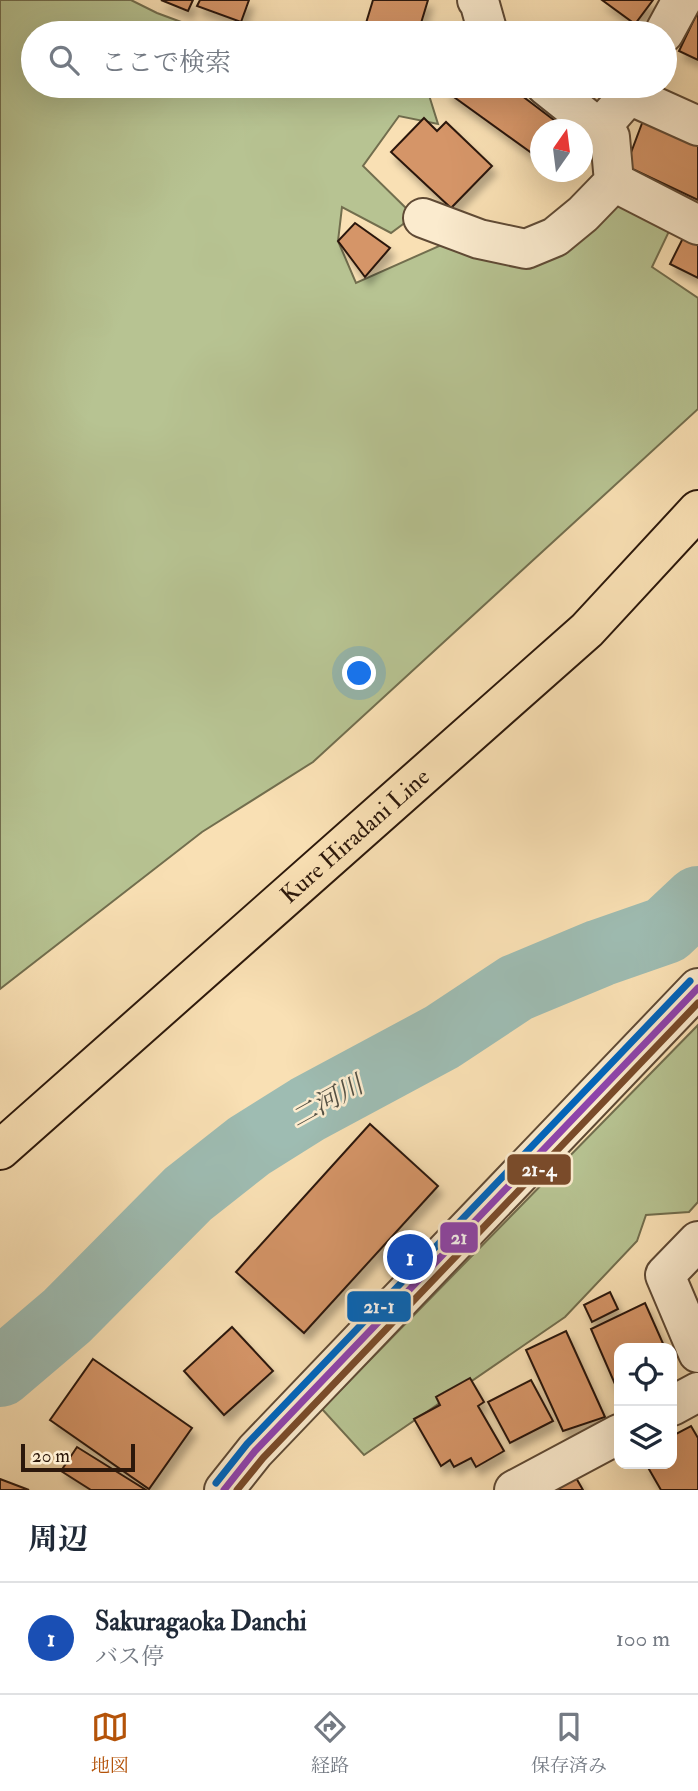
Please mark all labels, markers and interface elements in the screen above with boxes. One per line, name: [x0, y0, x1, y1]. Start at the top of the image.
search box: [21, 21, 677, 98]
icon: search: [45, 41, 83, 79]
text: ここで検索: [101, 47, 231, 79]
north arrow: [530, 119, 593, 182]
your location: [342, 656, 376, 690]
street label: Kure Hiradani Line: [274, 761, 436, 910]
water label: 二河川: [285, 1068, 371, 1135]
line badge: 21-4: [506, 1153, 572, 1186]
text: 21-4: [522, 1158, 558, 1182]
line badge: 21: [439, 1221, 479, 1254]
text: 21: [451, 1226, 467, 1250]
pin: 1: [387, 1231, 433, 1283]
line badge: 21-1: [346, 1290, 412, 1323]
text: 21-1: [363, 1295, 395, 1319]
map controls: [614, 1343, 677, 1469]
button: locate: [614, 1343, 677, 1406]
button: layers: [614, 1406, 677, 1469]
scale bar: [21, 1441, 135, 1473]
text: 20 m: [32, 1444, 70, 1468]
text: 周辺: [28, 1521, 88, 1558]
text: Sakuragaoka Danchi: [95, 1606, 307, 1638]
text: 1: [47, 1624, 55, 1653]
text: 100 m: [616, 1624, 670, 1653]
text: バス停: [95, 1642, 164, 1671]
tab: 地図: [91, 1708, 129, 1778]
tab: 経路: [311, 1708, 349, 1778]
tab: 保存済み: [531, 1708, 607, 1778]

